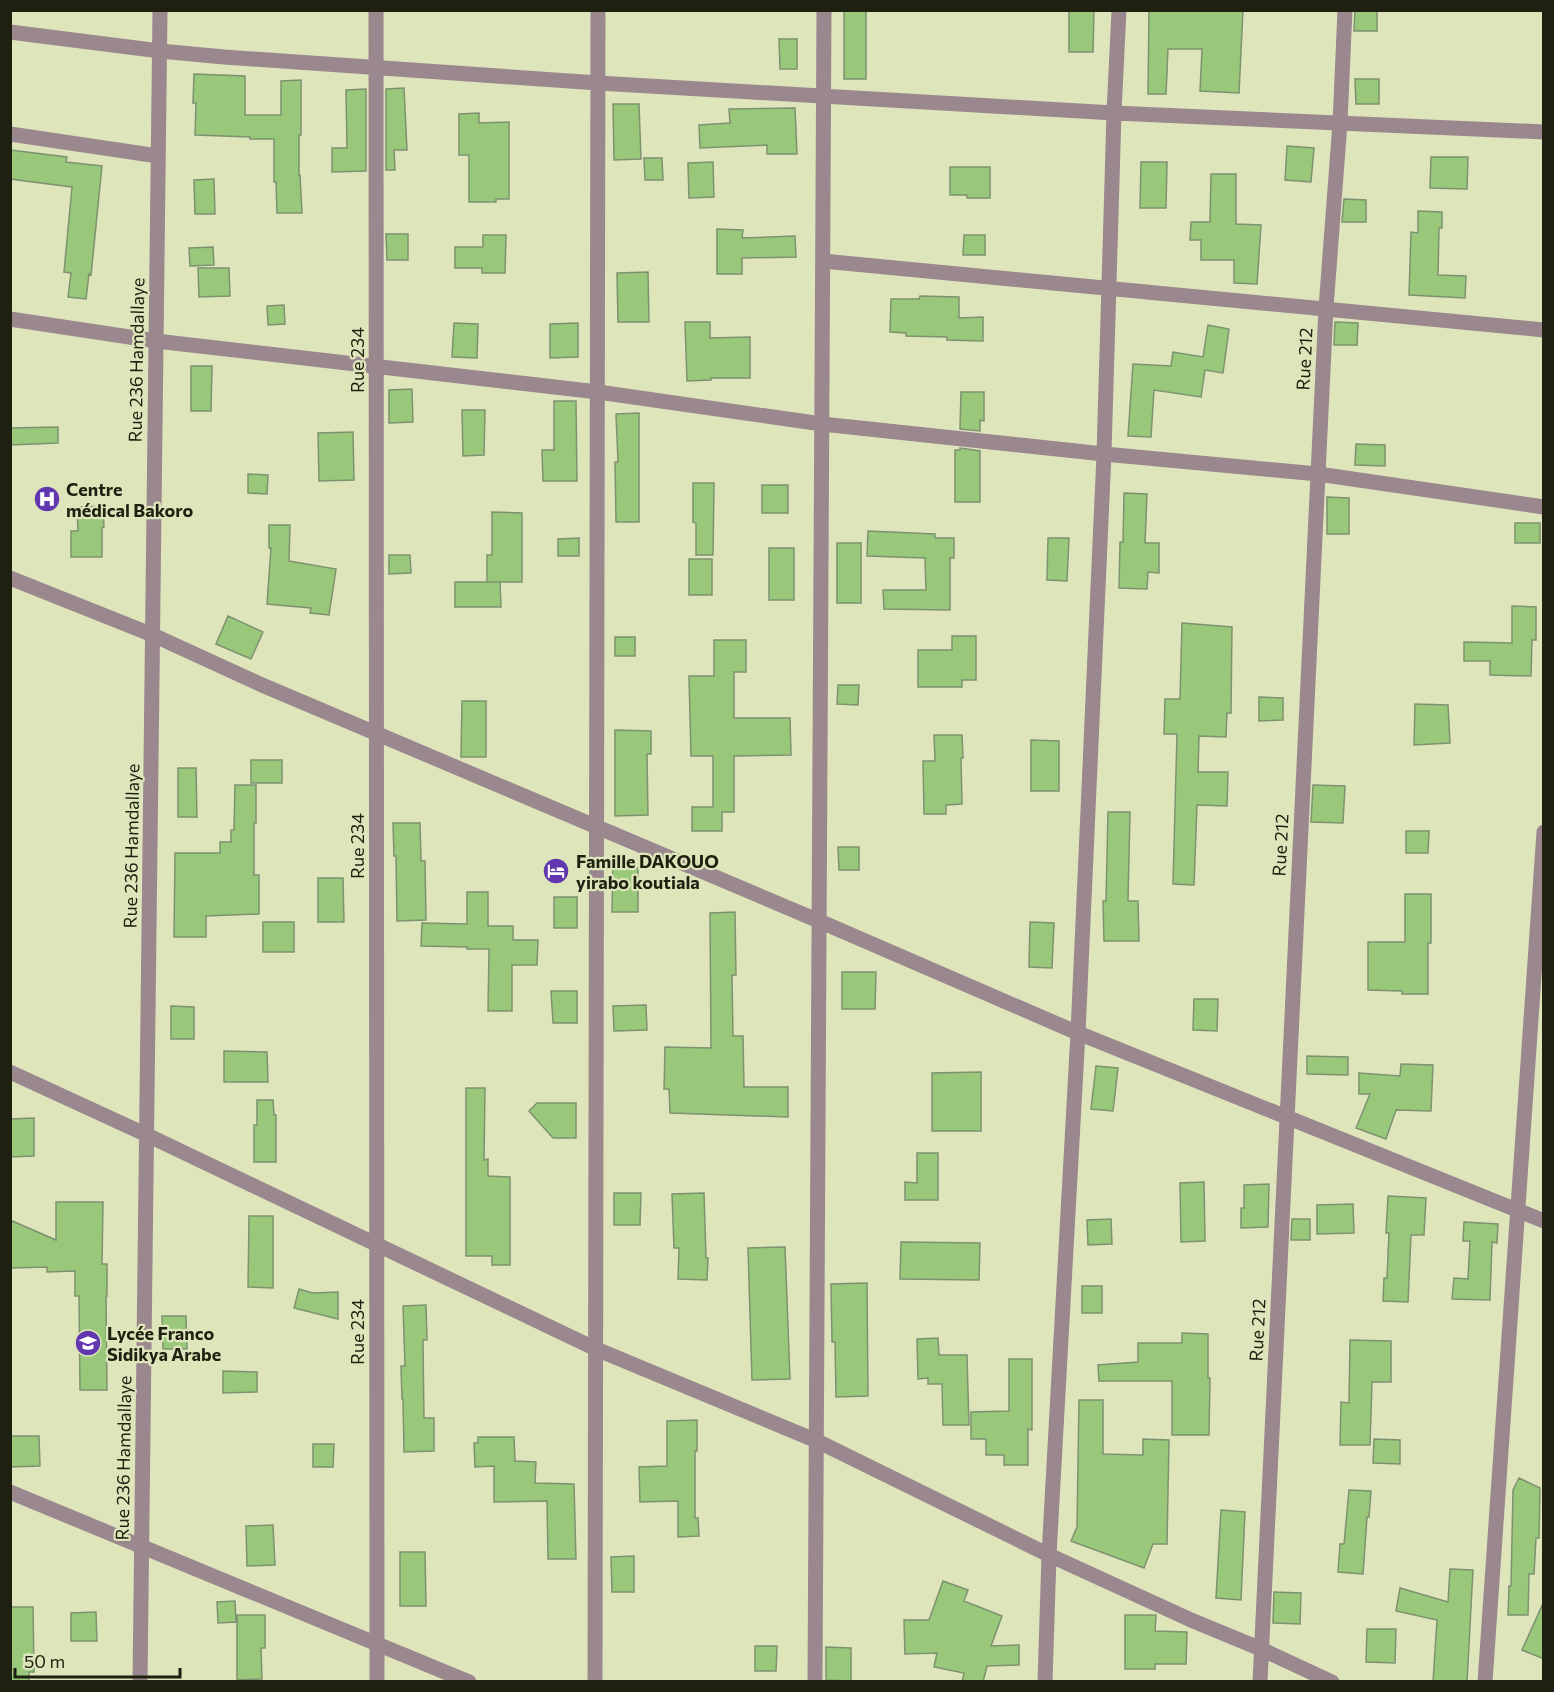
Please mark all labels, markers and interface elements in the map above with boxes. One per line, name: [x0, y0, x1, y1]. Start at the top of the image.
street label: Rue 236 Hamdallaye: [124, 277, 148, 443]
street label: Rue 234: [346, 327, 368, 393]
street label: Rue 212: [1291, 327, 1317, 391]
place label: Centre médical Bakoro: [66, 478, 193, 521]
hospital icon: Centre médical Bakoro: [32, 484, 62, 514]
street label: Rue 236 Hamdallaye: [119, 763, 143, 929]
street label: Rue 234: [346, 813, 368, 879]
street label: Rue 212: [1267, 813, 1293, 877]
place label: Famille DAKOUO yirabo koutiala: [576, 850, 719, 893]
hotel icon: Famille DAKOUO yirabo koutiala: [541, 856, 571, 886]
street label: Rue 212: [1244, 1298, 1270, 1362]
street label: Rue 234: [346, 1299, 368, 1365]
place label: Lycée Franco Sidikya Arabe: [107, 1322, 221, 1365]
school or university icon: Lycée Franco Sidikya Arabe: [73, 1328, 103, 1358]
street label: Rue 236 Hamdallaye: [111, 1375, 135, 1541]
scale bar: [15, 1641, 180, 1679]
text: 50 m: [24, 1650, 65, 1672]

